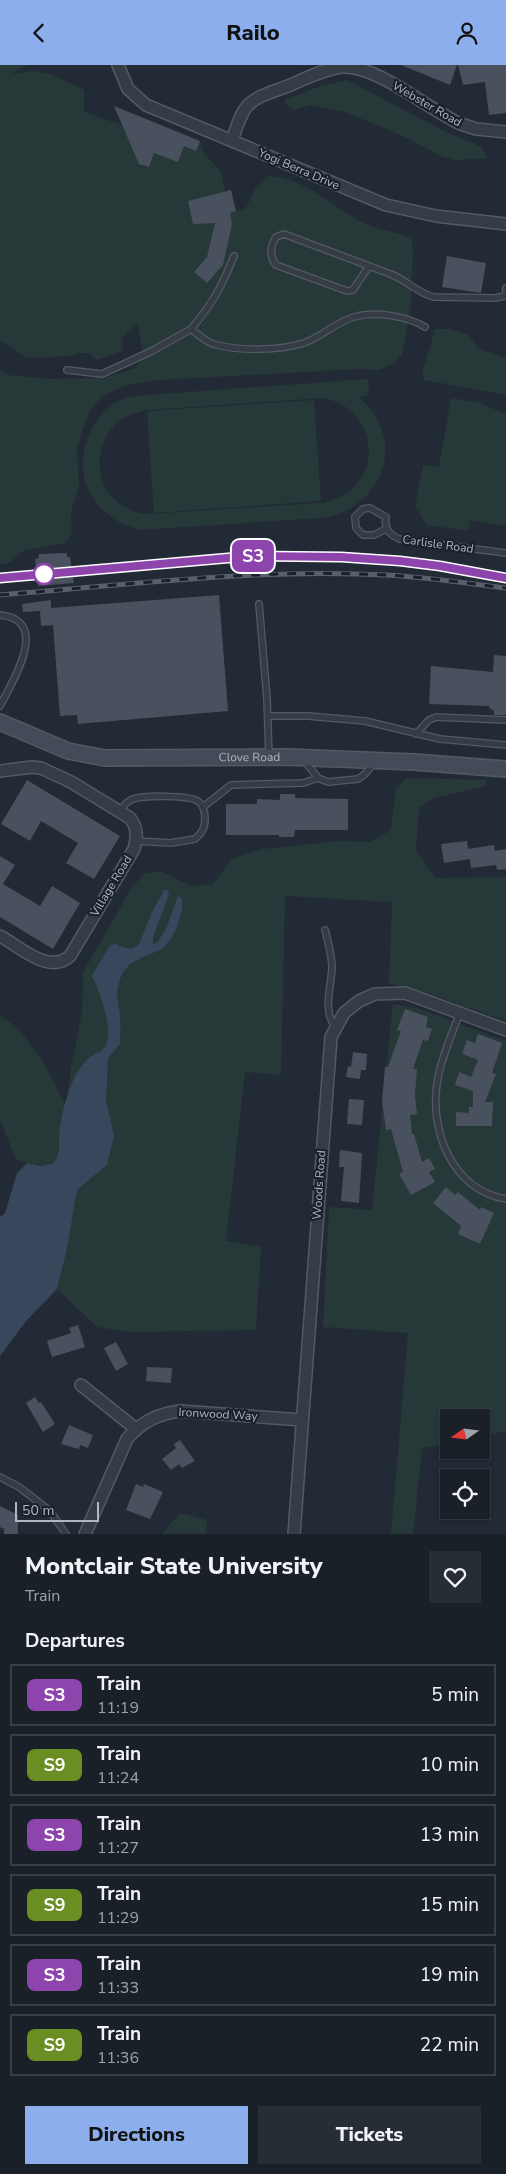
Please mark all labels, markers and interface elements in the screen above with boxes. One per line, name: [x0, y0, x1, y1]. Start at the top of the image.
text: Railo: [226, 18, 280, 48]
icon: back: [25, 19, 53, 47]
icon: person: [453, 19, 481, 47]
street label: Webster Road: [389, 78, 465, 130]
street label: Yogi Berra Drive: [255, 144, 342, 193]
street label: Carlisle Road: [401, 531, 475, 557]
line badge: S3: [230, 540, 276, 572]
text: S3: [242, 544, 264, 568]
unlabelled marker: [33, 563, 55, 585]
street label: Clove Road: [219, 749, 280, 765]
street label: Village Road: [86, 852, 136, 921]
street label: Woods Road: [309, 1150, 329, 1220]
street label: Ironwood Way: [178, 1404, 259, 1424]
north arrow: [440, 1409, 490, 1459]
map controls: [440, 1409, 490, 1519]
button: locate: [440, 1469, 490, 1519]
scale bar: [15, 1499, 99, 1522]
text: 50 m: [22, 1501, 54, 1520]
text: Montclair State University: [25, 1550, 323, 1582]
button: heart: [429, 1551, 481, 1603]
text: Train: [25, 1585, 60, 1607]
text: Departures: [25, 1628, 125, 1654]
text: Train: [97, 1671, 141, 1697]
text: 5 min: [431, 1682, 479, 1708]
text: S3: [43, 1683, 66, 1707]
text: 11:19: [97, 1697, 139, 1719]
text: Train: [97, 1741, 141, 1767]
text: 10 min: [420, 1752, 479, 1778]
text: S9: [43, 1753, 66, 1777]
text: 11:24: [97, 1767, 139, 1789]
text: Train: [97, 1811, 141, 1837]
text: 13 min: [420, 1822, 479, 1848]
text: S3: [43, 1823, 66, 1847]
text: 11:27: [97, 1837, 139, 1859]
text: Train: [97, 1881, 141, 1907]
text: 15 min: [420, 1892, 479, 1918]
text: S9: [43, 1893, 66, 1917]
text: 11:29: [97, 1907, 139, 1929]
text: Train: [97, 1951, 141, 1977]
text: 19 min: [420, 1962, 479, 1988]
text: S3: [43, 1963, 66, 1987]
text: 11:33: [97, 1977, 139, 1999]
text: Train: [97, 2021, 141, 2047]
text: 22 min: [420, 2032, 479, 2058]
text: S9: [43, 2033, 66, 2057]
text: 11:36: [97, 2047, 139, 2069]
button: Directions: [25, 2106, 248, 2164]
button: Tickets: [258, 2106, 481, 2164]

